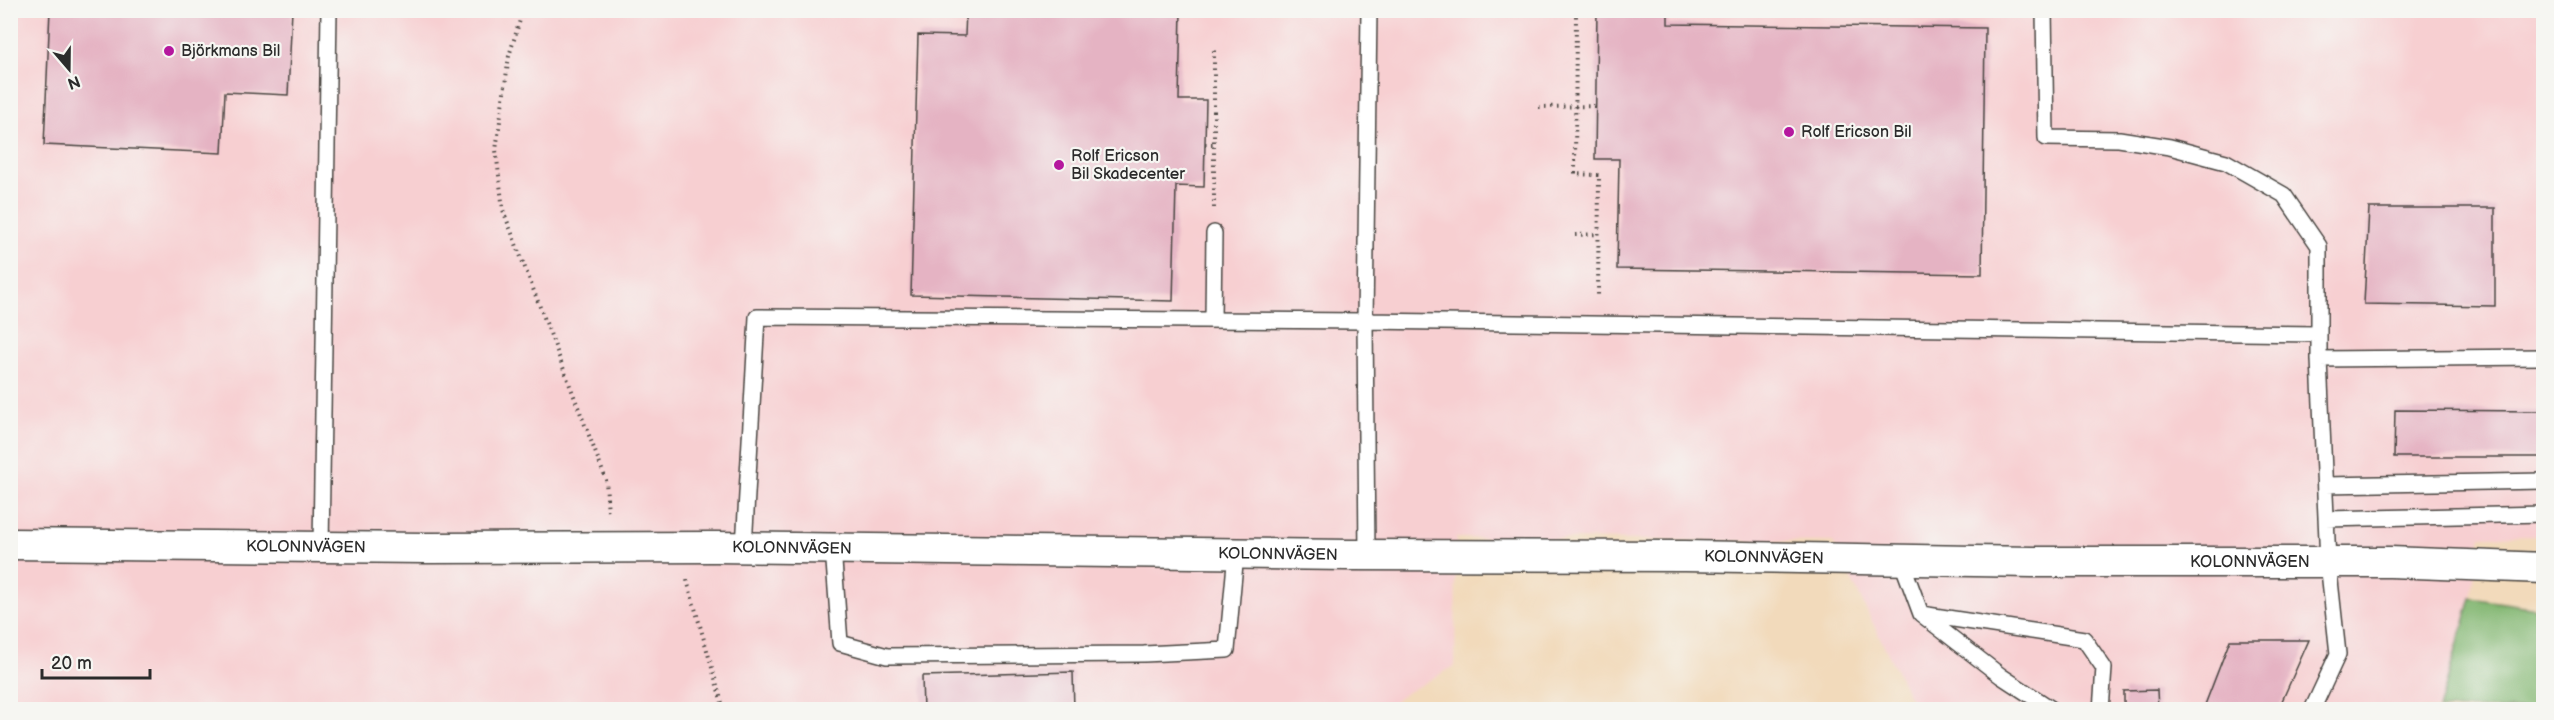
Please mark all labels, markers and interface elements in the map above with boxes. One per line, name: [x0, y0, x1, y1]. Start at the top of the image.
north arrow: [39, 39, 99, 99]
place label: Björkmans Bil: [181, 42, 280, 61]
marker: Björkmans Bil: [162, 44, 176, 58]
text: N: [65, 71, 83, 93]
place label: Rolf Ericson Bil: [1801, 123, 1912, 142]
marker: Rolf Ericson Bil: [1782, 125, 1796, 139]
place label: Rolf Ericson Bil Skadecenter: [1071, 147, 1185, 184]
marker: Rolf Ericson Bil Skadecenter: [1052, 158, 1066, 172]
street label: KOLONNVÄGEN: [246, 536, 366, 557]
street label: KOLONNVÄGEN: [732, 537, 852, 558]
street label: KOLONNVÄGEN: [1218, 543, 1338, 564]
street label: KOLONNVÄGEN: [1704, 546, 1824, 568]
street label: KOLONNVÄGEN: [2190, 551, 2310, 572]
scale bar: [42, 642, 150, 680]
text: 20 m: [51, 653, 92, 674]

